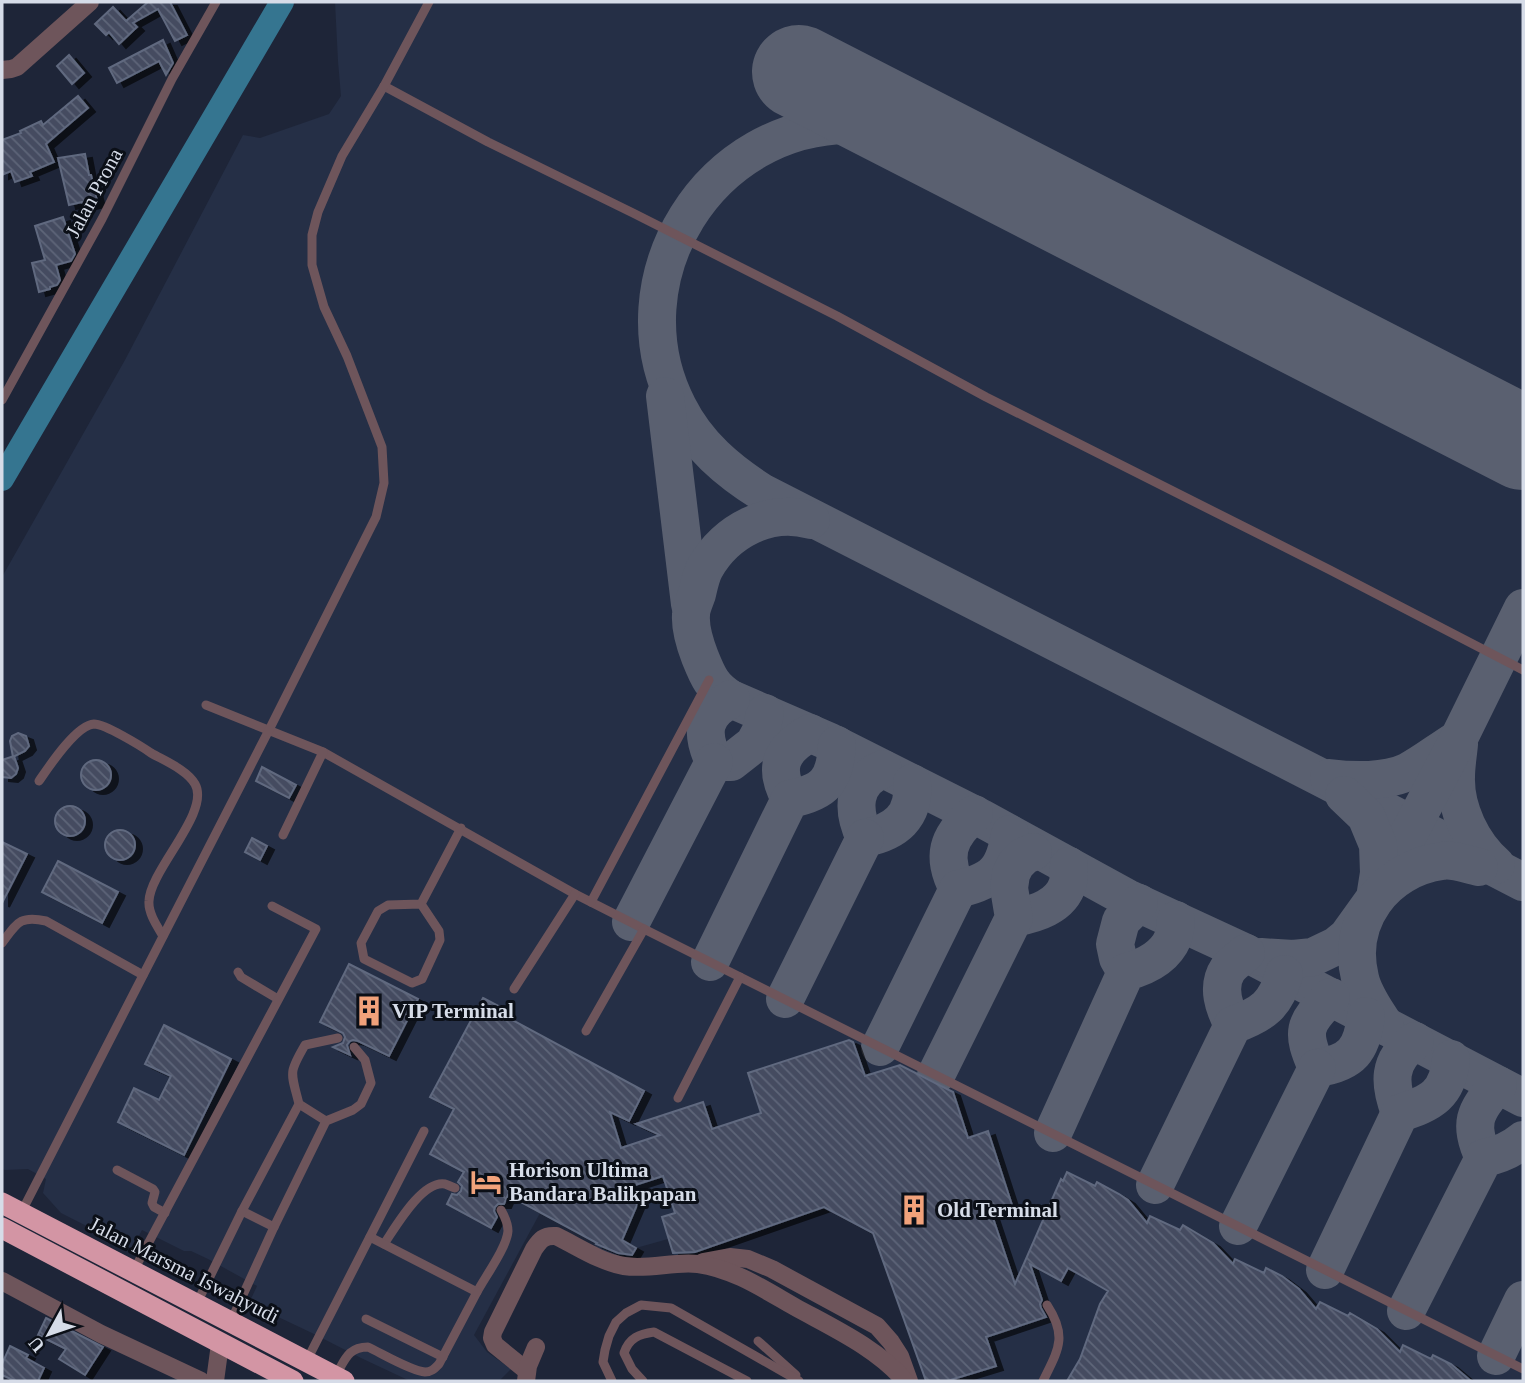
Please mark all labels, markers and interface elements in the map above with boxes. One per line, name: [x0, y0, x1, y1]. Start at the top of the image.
street label: Jalan Prona: [61, 144, 128, 242]
building icon: VIP Terminal: [352, 994, 386, 1028]
place label: VIP Terminal: [392, 999, 514, 1023]
place label: Horison Ultima Bandara Balikpapan: [509, 1158, 697, 1206]
hotel icon: Horison Ultima Bandara Balikpapan: [469, 1165, 503, 1199]
building icon: Old Terminal: [897, 1193, 931, 1227]
place label: Old Terminal: [937, 1198, 1058, 1222]
street label: Jalan Marsma Iswahyudi: [85, 1212, 283, 1328]
north arrow: [14, 1299, 84, 1369]
text: U: [24, 1332, 49, 1357]

